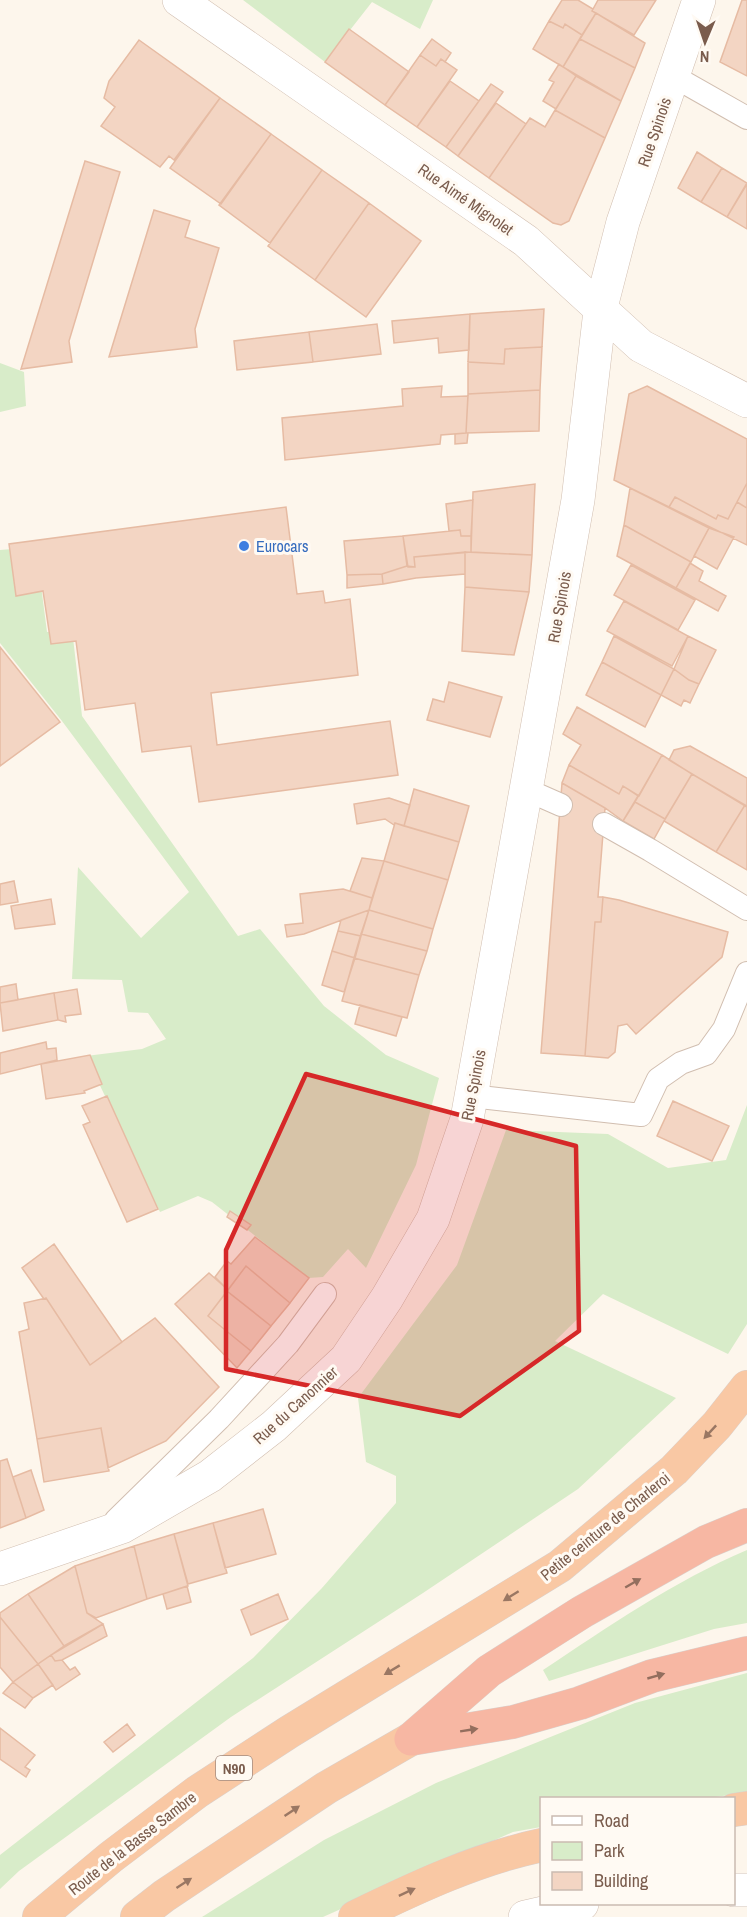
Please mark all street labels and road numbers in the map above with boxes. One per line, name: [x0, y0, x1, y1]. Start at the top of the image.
street label: Rue Spinois: [632, 94, 676, 170]
street label: Rue Aimé Mignolet: [414, 158, 518, 240]
street label: Rue Spinois: [542, 570, 576, 644]
street label: Rue Spinois: [455, 1047, 491, 1123]
street label: Rue du Canonnier: [248, 1361, 343, 1449]
street label: Petite ceinture de Charleroi: [535, 1467, 675, 1585]
road number: N90: [216, 1756, 252, 1780]
street label: Route de la Basse Sambre: [63, 1786, 201, 1900]

